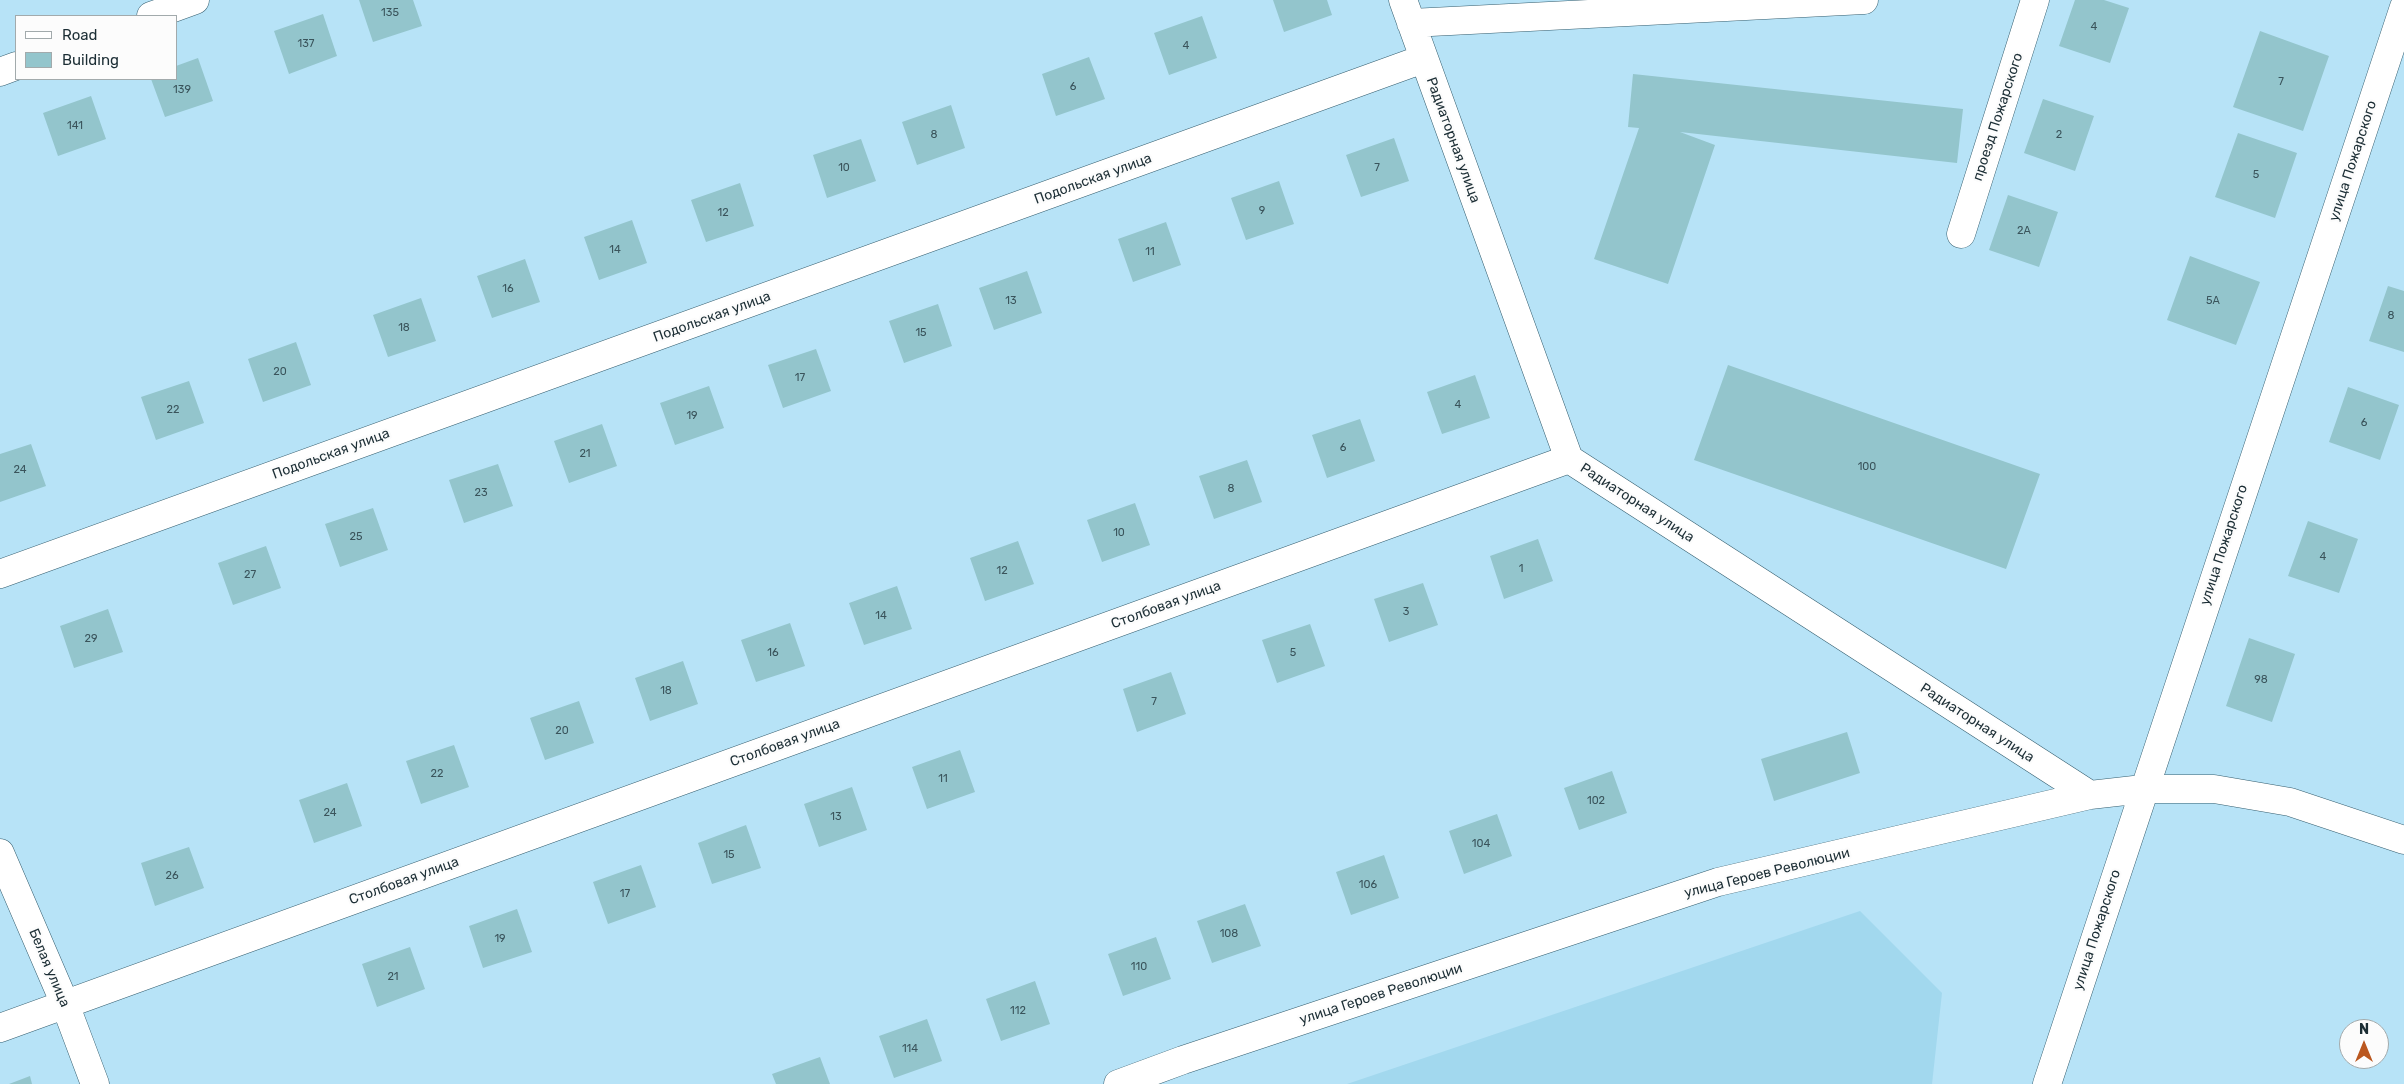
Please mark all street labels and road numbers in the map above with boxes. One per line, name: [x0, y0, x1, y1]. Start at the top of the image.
street label: проезд Пожарского: [1969, 51, 2027, 183]
street label: Радиаторная улица: [1422, 75, 1484, 205]
street label: улица Пожарского: [2326, 99, 2380, 223]
street label: Подольская улица: [1032, 150, 1154, 208]
street label: Подольская улица: [651, 288, 773, 346]
street label: Подольская улица: [270, 425, 392, 483]
street label: Радиаторная улица: [1577, 460, 1697, 546]
street label: улица Пожарского: [2197, 483, 2251, 607]
street label: Столбовая улица: [1109, 577, 1223, 633]
street label: Радиаторная улица: [1917, 680, 2037, 766]
street label: Столбовая улица: [728, 715, 842, 771]
street label: улица Героев Революции: [1682, 844, 1852, 902]
street label: Столбовая улица: [347, 853, 461, 909]
street label: улица Пожарского: [2070, 868, 2124, 992]
street label: Белая улица: [25, 926, 73, 1010]
street label: улица Героев Революции: [1297, 960, 1465, 1028]

